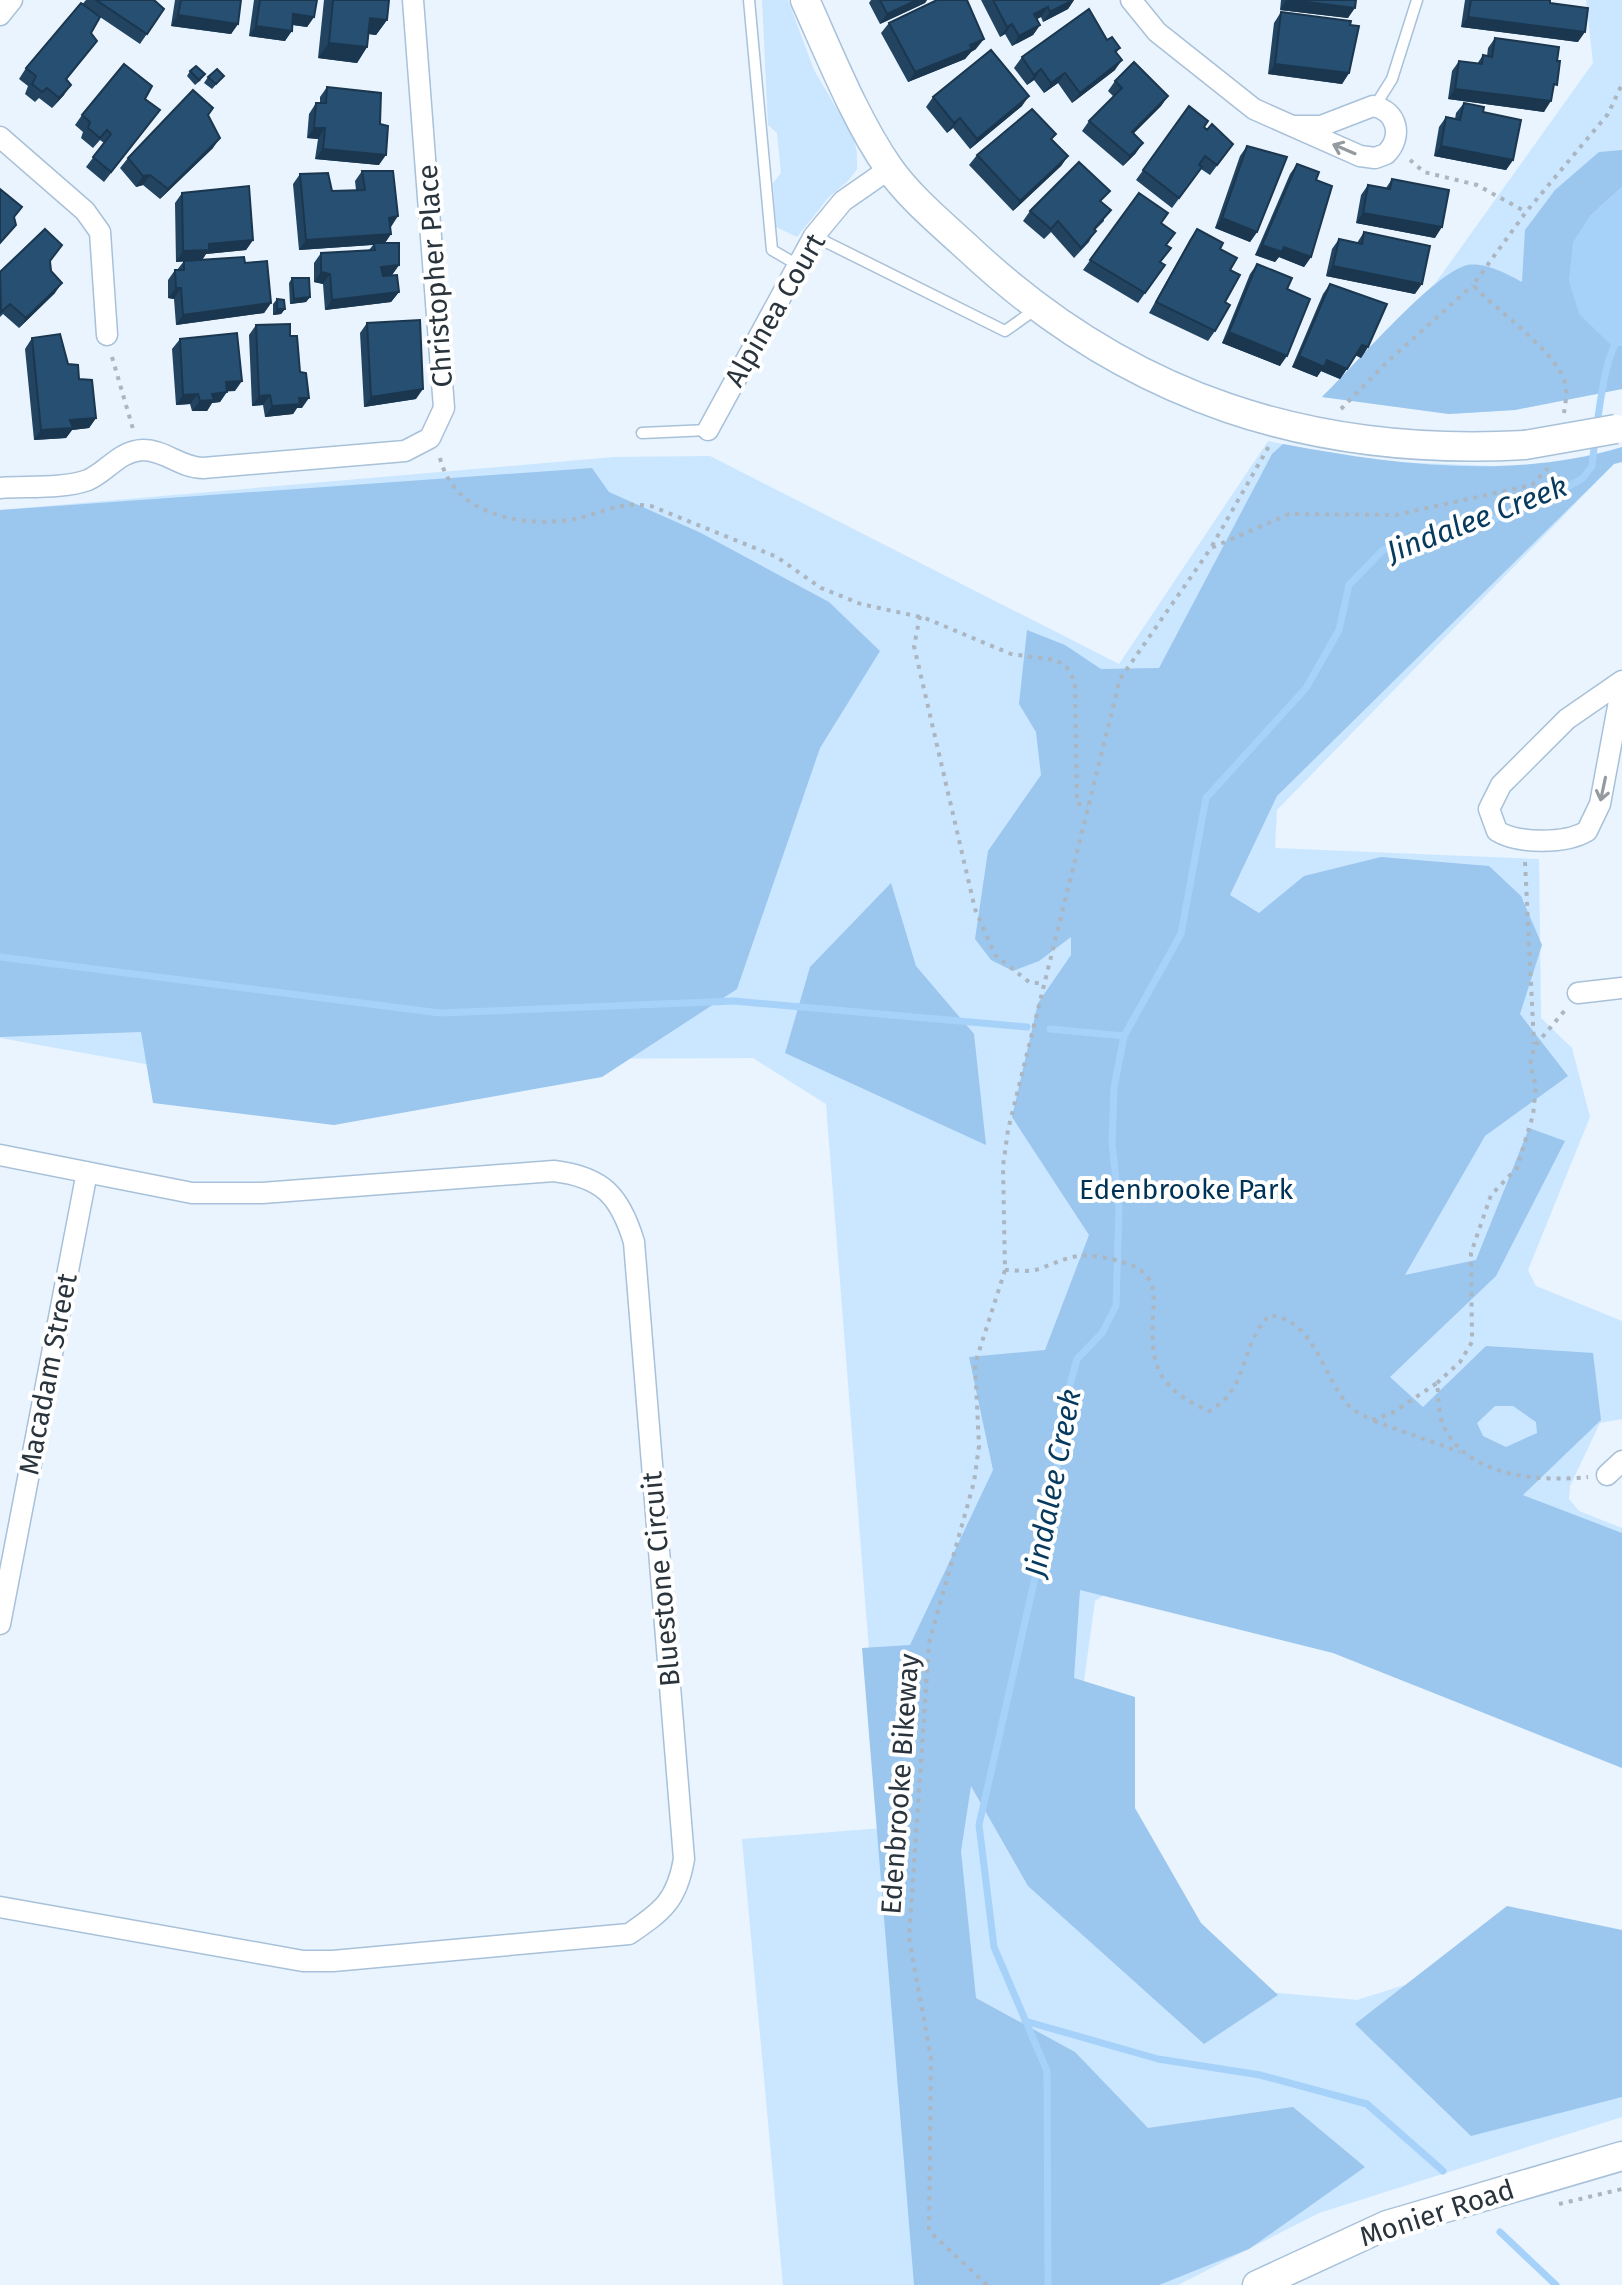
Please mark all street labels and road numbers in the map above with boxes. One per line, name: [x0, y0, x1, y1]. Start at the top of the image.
street label: Christopher Place: [411, 163, 459, 389]
street label: Alpinea Court: [718, 227, 833, 393]
street label: Macadam Street: [12, 1270, 84, 1478]
street label: Bluestone Circuit: [635, 1469, 687, 1688]
street label: Edenbrooke Bikeway: [874, 1652, 926, 1916]
street label: Monier Road: [1356, 2173, 1518, 2253]

